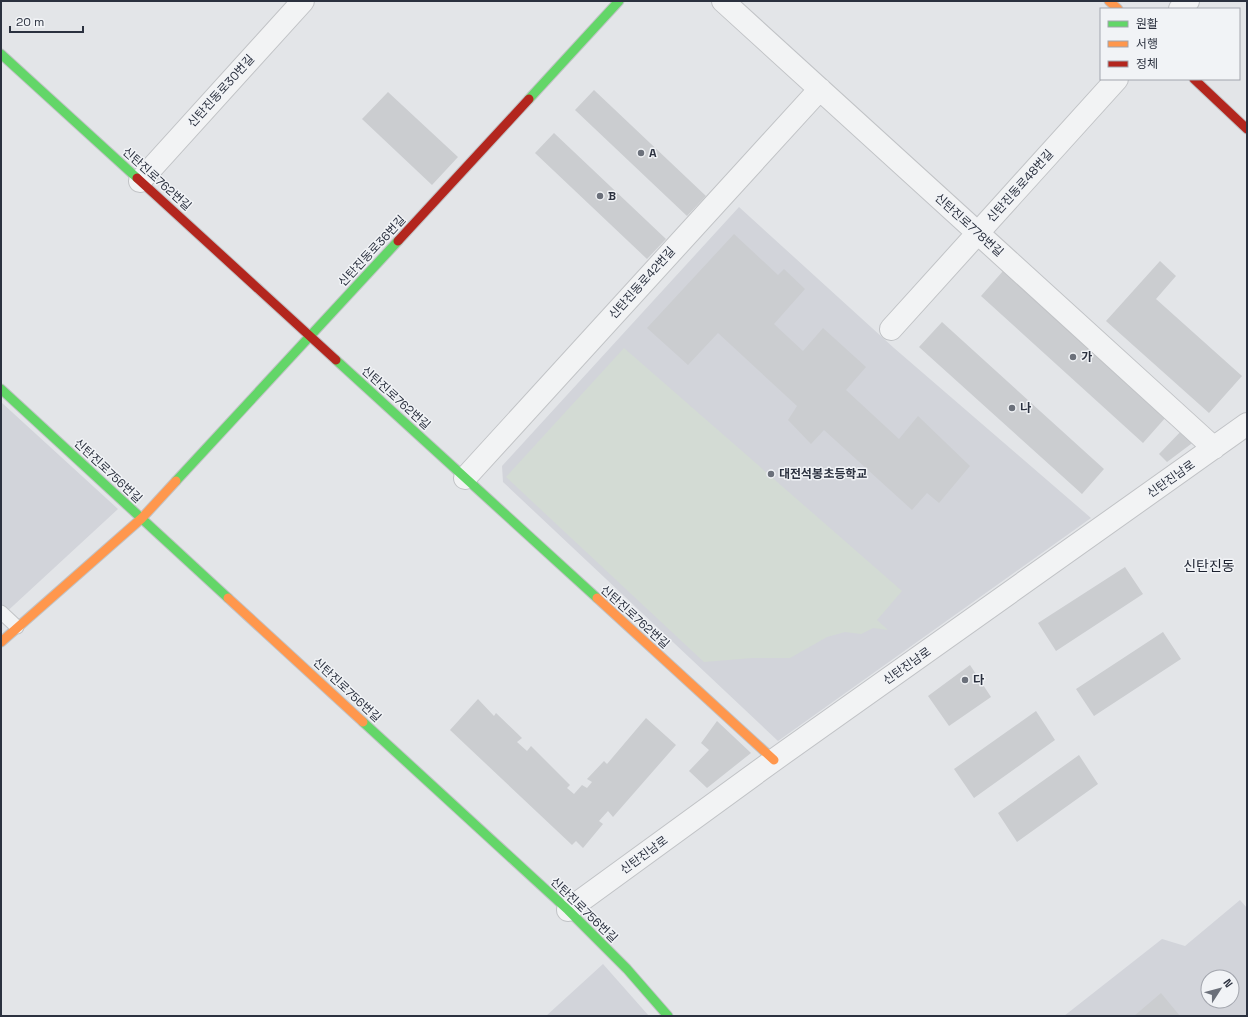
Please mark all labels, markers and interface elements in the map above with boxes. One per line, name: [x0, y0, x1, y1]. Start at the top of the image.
scale bar: [10, 8, 83, 34]
legend: [1100, 8, 1240, 80]
text: 20 m: [16, 14, 44, 30]
text: 원활: [1136, 16, 1158, 32]
text: 서행: [1136, 36, 1158, 52]
street label: 신탄진동로30번길: [184, 51, 258, 131]
text: 정체: [1136, 56, 1158, 72]
street label: 신탄진로762번길: [119, 144, 195, 214]
place label: A: [649, 145, 657, 161]
street label: 신탄진동로48번길: [983, 146, 1057, 226]
marker: A: [636, 148, 646, 158]
place label: B: [608, 188, 616, 204]
street label: 신탄진로778번길: [931, 190, 1007, 260]
marker: B: [595, 191, 605, 201]
street label: 신탄진동로36번길: [335, 212, 409, 290]
street label: 신탄진동로42번길: [605, 243, 679, 323]
place label: 가: [1081, 349, 1092, 365]
marker: 가: [1068, 352, 1078, 362]
street label: 신탄진로762번길: [358, 363, 434, 433]
place label: 나: [1020, 400, 1031, 416]
marker: 나: [1007, 403, 1017, 413]
street label: 신탄진로756번길: [71, 435, 145, 507]
street label: 신탄진남로: [1144, 457, 1198, 501]
place label: 대전석봉초등학교: [779, 466, 867, 482]
marker: 대전석봉초등학교: [766, 469, 776, 479]
district label: 신탄진동: [1183, 557, 1235, 575]
street label: 신탄진로762번길: [597, 582, 673, 652]
street label: 신탄진남로: [880, 644, 934, 688]
street label: 신탄진로756번길: [310, 654, 384, 726]
place label: 다: [973, 672, 984, 688]
marker: 다: [960, 675, 970, 685]
street label: 신탄진남로: [617, 832, 671, 878]
street label: 신탄진로756번길: [547, 874, 621, 946]
north arrow: [1200, 969, 1240, 1009]
text: N: [1220, 976, 1236, 990]

